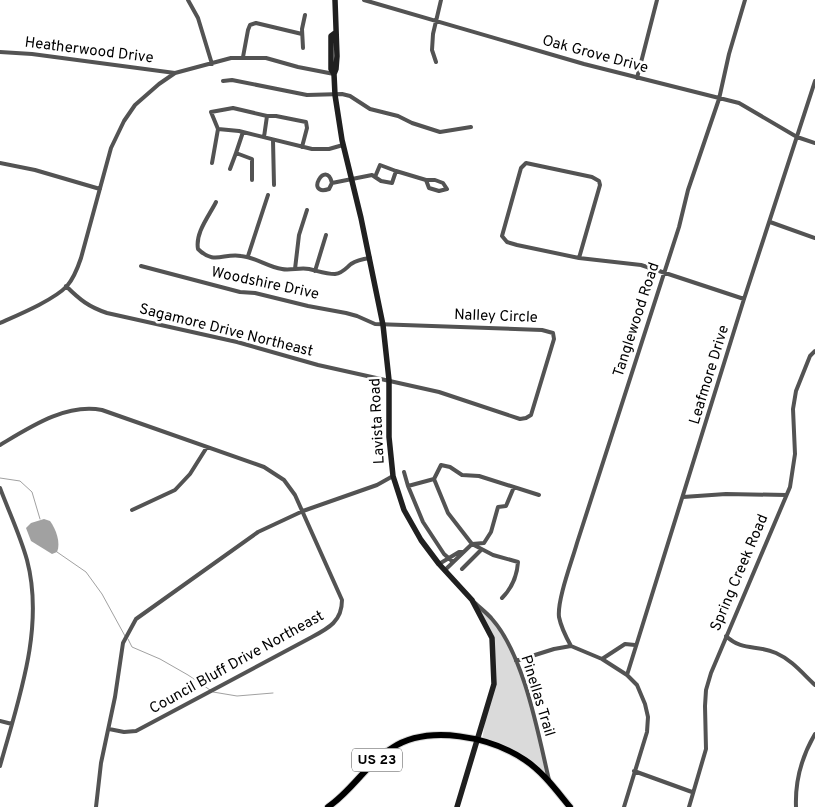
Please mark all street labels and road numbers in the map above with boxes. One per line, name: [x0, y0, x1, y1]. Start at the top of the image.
street label: Oak Grove Drive: [540, 32, 650, 78]
street label: Heatherwood Drive: [24, 34, 154, 68]
street label: Tanglewood Road: [610, 260, 664, 380]
street label: Woodshire Drive: [209, 263, 321, 305]
street label: Sagamore Drive Northeast: [137, 300, 315, 362]
street label: Nalley Circle: [454, 306, 538, 328]
street label: Leafmore Drive: [686, 323, 734, 427]
street label: Lavista Road: [366, 377, 390, 465]
street label: Spring Creek Road: [707, 512, 773, 634]
street label: Council Bluff Drive Northeast: [146, 607, 328, 719]
street label: Pinellas Trail: [516, 653, 558, 739]
road number: US 23: [352, 748, 402, 772]

